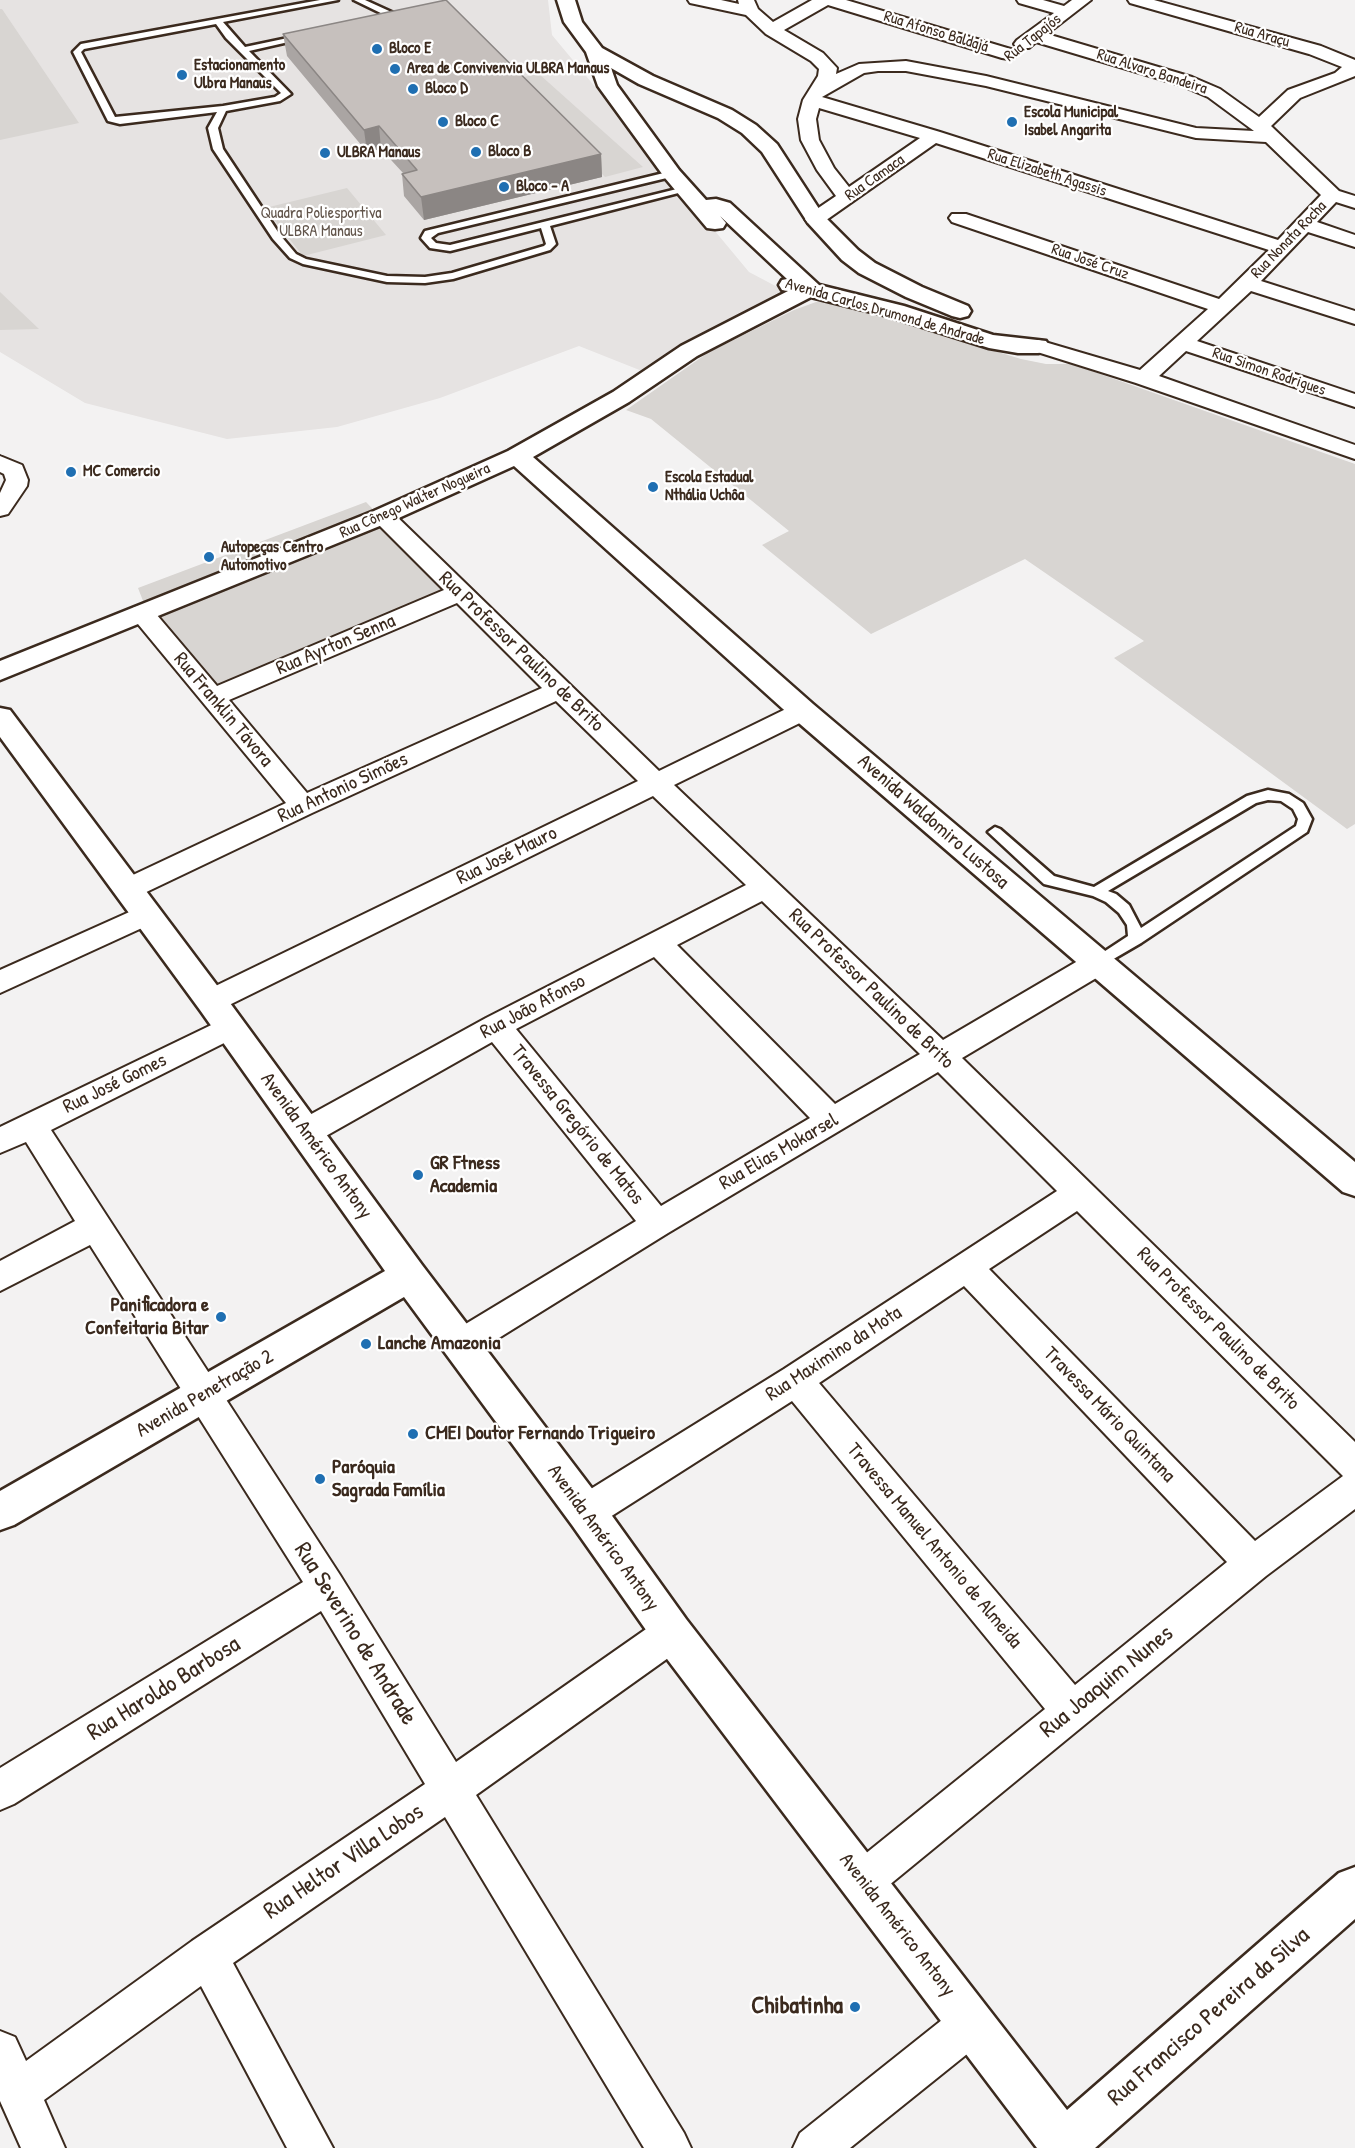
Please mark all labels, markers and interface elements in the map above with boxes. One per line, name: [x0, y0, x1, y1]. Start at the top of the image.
street label: Rua Afonso Baldajá: [881, 7, 991, 57]
street label: Rua Tapajós: [1001, 10, 1065, 66]
street label: Rua Araçu: [1232, 18, 1292, 52]
place label: Bloco E: [389, 39, 431, 59]
marker: Bloco E: [370, 42, 384, 56]
street label: Rua Alvaro Bandeira: [1094, 45, 1210, 99]
place label: Estacionamento Ulbra Manaus: [194, 56, 285, 94]
place label: Area de Convivenvia ULBRA Manaus: [407, 59, 609, 79]
marker: Area de Convivenvia ULBRA Manaus: [388, 62, 402, 76]
marker: Estacionamento Ulbra Manaus: [175, 68, 189, 82]
place label: Bloco D: [425, 79, 468, 99]
marker: Bloco D: [406, 82, 420, 96]
place label: Escola Municipal Isabel Angarita: [1024, 103, 1118, 141]
place label: Bloco C: [455, 112, 499, 132]
marker: Bloco C: [436, 115, 450, 129]
marker: Escola Municipal Isabel Angarita: [1005, 115, 1019, 129]
place label: Bloco B: [488, 142, 531, 162]
place label: ULBRA Manaus: [337, 143, 420, 163]
marker: Bloco B: [469, 145, 483, 159]
street label: Rua Elizabeth Agassis: [985, 145, 1109, 201]
marker: ULBRA Manaus: [318, 146, 332, 160]
street label: Rua Camaca: [842, 151, 908, 205]
place label: Bloco - A: [516, 177, 569, 197]
marker: Bloco - A: [497, 180, 511, 194]
street label: Rua Nonata Rocha: [1247, 197, 1331, 283]
park label: Quadra Poliesportiva ULBRA Manaus: [260, 204, 382, 242]
street label: Rua José Cruz: [1049, 240, 1131, 284]
street label: Avenida Carlos Drumond de Andrade: [783, 274, 987, 350]
street label: Rua Simon Rodrigues: [1210, 344, 1328, 400]
street label: Rua Cônego Walter Nogueira: [337, 459, 493, 543]
place label: MC Comercio: [83, 462, 160, 482]
marker: MC Comercio: [64, 465, 78, 479]
place label: Escola Estadual Nthália Uchôa: [665, 468, 753, 506]
marker: Escola Estadual Nthália Uchôa: [646, 480, 660, 494]
place label: Autopeças Centro Automotivo: [221, 538, 323, 576]
marker: Autopeças Centro Automotivo: [202, 550, 216, 564]
street label: Rua Professor Paulino de Brito: [433, 567, 609, 737]
street label: Rua Ayrton Senna: [273, 609, 399, 681]
street label: Rua Franklin Távora: [168, 648, 278, 772]
street label: Rua Antonio Simões: [274, 747, 412, 829]
street label: Avenida Waldomiro Lustosa: [852, 750, 1014, 894]
street label: Rua José Mauro: [453, 821, 561, 891]
street label: Rua Professor Paulino de Brito: [783, 904, 959, 1074]
street label: Rua João Afonso: [476, 969, 590, 1045]
street label: Travessa Gregório de Matos: [505, 1040, 649, 1210]
street label: Rua José Gomes: [59, 1049, 171, 1119]
street label: Avenida Américo Antony: [255, 1068, 377, 1224]
street label: Rua Elias Mokarsel: [715, 1108, 843, 1196]
place label: GR Ftness Academia: [430, 1152, 500, 1199]
marker: GR Ftness Academia: [411, 1168, 425, 1182]
street label: Rua Professor Paulino de Brito: [1132, 1243, 1304, 1415]
place label: Panificadora e Confeitaria Bitar: [85, 1294, 209, 1341]
street label: Rua Maximino da Mota: [761, 1301, 907, 1407]
marker: Panificadora e Confeitaria Bitar: [214, 1310, 228, 1324]
place label: Lanche Amazonia: [378, 1332, 500, 1356]
marker: Lanche Amazonia: [359, 1337, 373, 1351]
street label: Travessa Mário Quintana: [1038, 1342, 1180, 1488]
street label: Avenida Penetração 2: [132, 1345, 278, 1443]
place label: CMEI Doutor Fernando Trigueiro: [425, 1422, 655, 1446]
marker: CMEI Doutor Fernando Trigueiro: [406, 1427, 420, 1441]
street label: Travessa Manuel Antonio de Almeida: [841, 1439, 1027, 1653]
place label: Paróquia Sagrada Família: [332, 1456, 445, 1503]
street label: Avenida Américo Antony: [542, 1460, 664, 1616]
marker: Paróquia Sagrada Família: [313, 1472, 327, 1486]
street label: Rua Severino de Andrade: [287, 1537, 423, 1731]
street label: Rua Joaquim Nunes: [1034, 1619, 1180, 1745]
street label: Rua Haroldo Barbosa: [82, 1630, 246, 1748]
street label: Rua Heltor Villa Lobos: [259, 1798, 429, 1926]
street label: Avenida Américo Antony: [834, 1849, 960, 2001]
street label: Rua Francisco Pereira da Silva: [1102, 1922, 1316, 2112]
place label: Chibatinha: [751, 1993, 843, 2021]
marker: Chibatinha: [848, 2000, 862, 2014]

